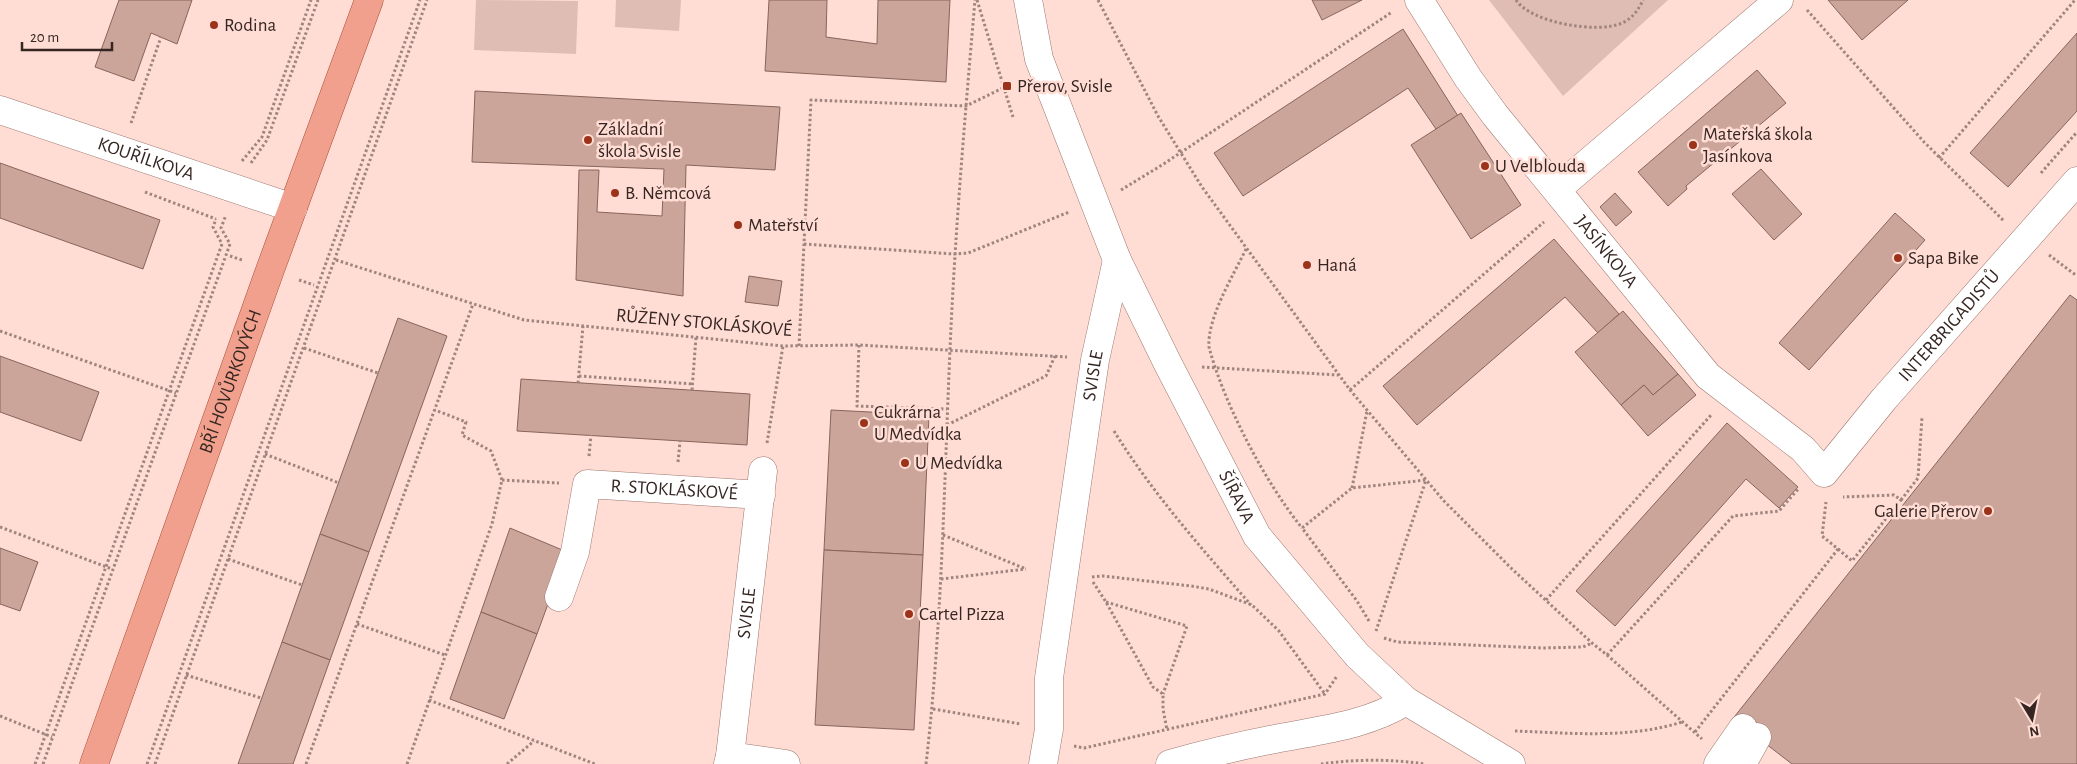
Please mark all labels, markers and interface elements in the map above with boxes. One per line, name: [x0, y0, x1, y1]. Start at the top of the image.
place label: Rodina: [224, 16, 276, 35]
marker: Rodina: [208, 19, 220, 31]
scale bar: [22, 20, 112, 52]
text: 20 m: [30, 30, 59, 45]
place label: Přerov, Svisle: [1017, 77, 1113, 96]
marker: Přerov, Svisle: [1001, 80, 1013, 92]
place label: Základní škola Svisle: [598, 120, 681, 161]
place label: Mateřská škola Jasínkova: [1703, 125, 1813, 166]
street label: KOUŘÍLKOVA: [95, 134, 197, 184]
marker: Základní škola Svisle: [582, 134, 594, 146]
marker: Mateřská škola Jasínkova: [1687, 139, 1699, 151]
place label: U Velblouda: [1495, 157, 1586, 176]
marker: U Velblouda: [1479, 160, 1491, 172]
place label: B. Němcová: [625, 184, 712, 203]
marker: B. Němcová: [609, 187, 621, 199]
street label: JASÍNKOVA: [1571, 212, 1641, 291]
place label: Mateřství: [748, 216, 818, 235]
marker: Mateřství: [732, 219, 744, 231]
place label: Sapa Bike: [1908, 249, 1979, 268]
marker: Sapa Bike: [1892, 252, 1904, 264]
place label: Haná: [1317, 256, 1357, 275]
marker: Haná: [1301, 259, 1313, 271]
street label: INTERBRIGADISTŮ: [1895, 265, 2003, 385]
street label: RŮŽENY STOKLÁSKOVÉ: [615, 304, 793, 340]
street label: BŘÍ HOVŮRKOVÝCH: [196, 307, 265, 456]
street label: SVISLE: [1080, 349, 1106, 402]
place label: Cukrárna U Medvídka: [874, 403, 962, 444]
marker: Cukrárna U Medvídka: [858, 417, 870, 429]
place label: U Medvídka: [915, 454, 1003, 473]
marker: U Medvídka: [899, 457, 911, 469]
street label: ŠÍŘAVA: [1215, 466, 1258, 526]
street label: R. STOKLÁSKOVÉ: [610, 476, 738, 503]
place label: Galerie Přerov: [1874, 502, 1978, 521]
marker: Galerie Přerov: [1982, 505, 1994, 517]
street label: SVISLE: [734, 587, 759, 640]
place label: Cartel Pizza: [919, 605, 1005, 624]
marker: Cartel Pizza: [903, 608, 915, 620]
north arrow: [2007, 694, 2057, 744]
text: N: [2028, 723, 2040, 739]

